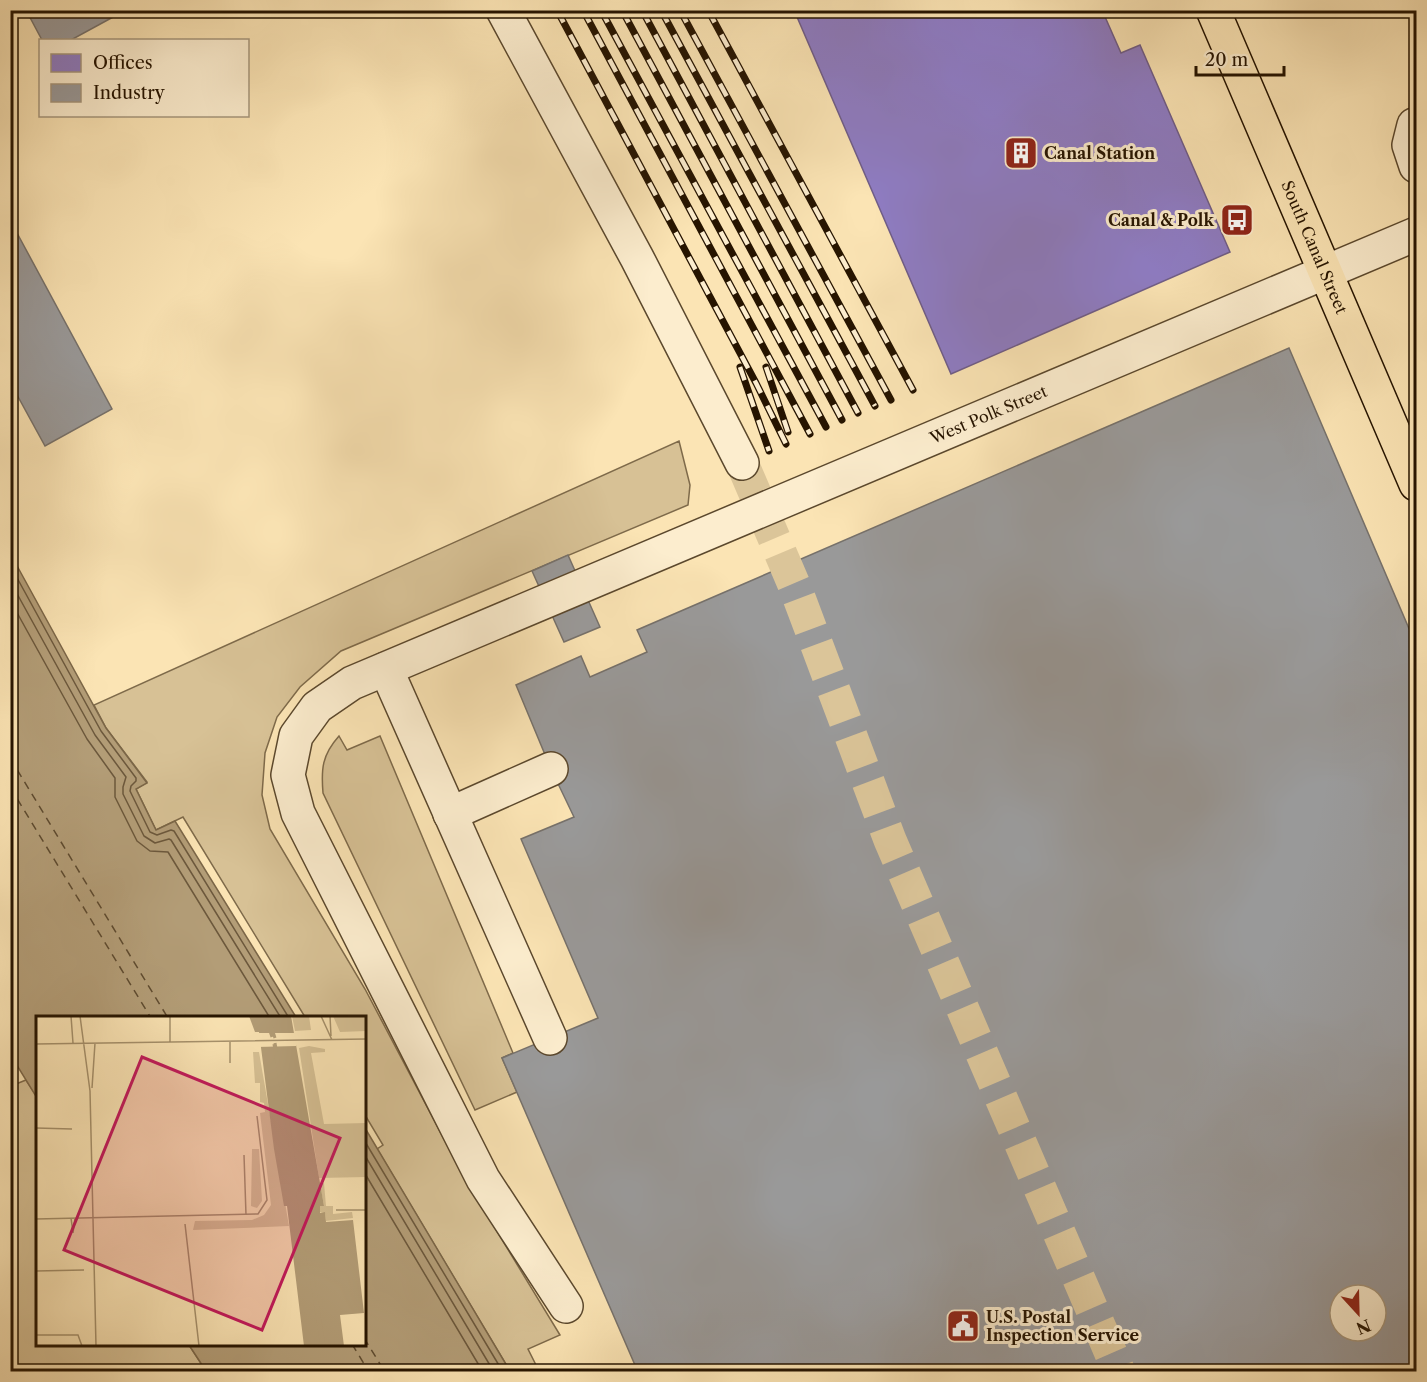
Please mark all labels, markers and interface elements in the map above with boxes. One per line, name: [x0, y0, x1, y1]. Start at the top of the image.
legend: [39, 39, 249, 117]
scale bar: [1196, 39, 1284, 77]
text: 20 m: [1205, 49, 1249, 71]
text: Offices: [93, 52, 153, 74]
text: Industry: [93, 82, 166, 104]
building icon: Canal Station: [1003, 135, 1039, 171]
place label: Canal Station: [1044, 143, 1155, 163]
street label: South Canal Street: [1277, 178, 1352, 317]
bus stop icon: Canal & Polk: [1219, 202, 1255, 238]
place label: Canal & Polk: [1108, 210, 1214, 230]
street label: West Polk Street: [926, 381, 1050, 448]
inset map: [36, 1016, 366, 1346]
north arrow: [1328, 1283, 1388, 1343]
place label: U.S. Postal Inspection Service: [986, 1307, 1139, 1345]
public building icon: U.S. Postal Inspection Service: [945, 1308, 981, 1344]
text: N: [1353, 1315, 1374, 1339]

